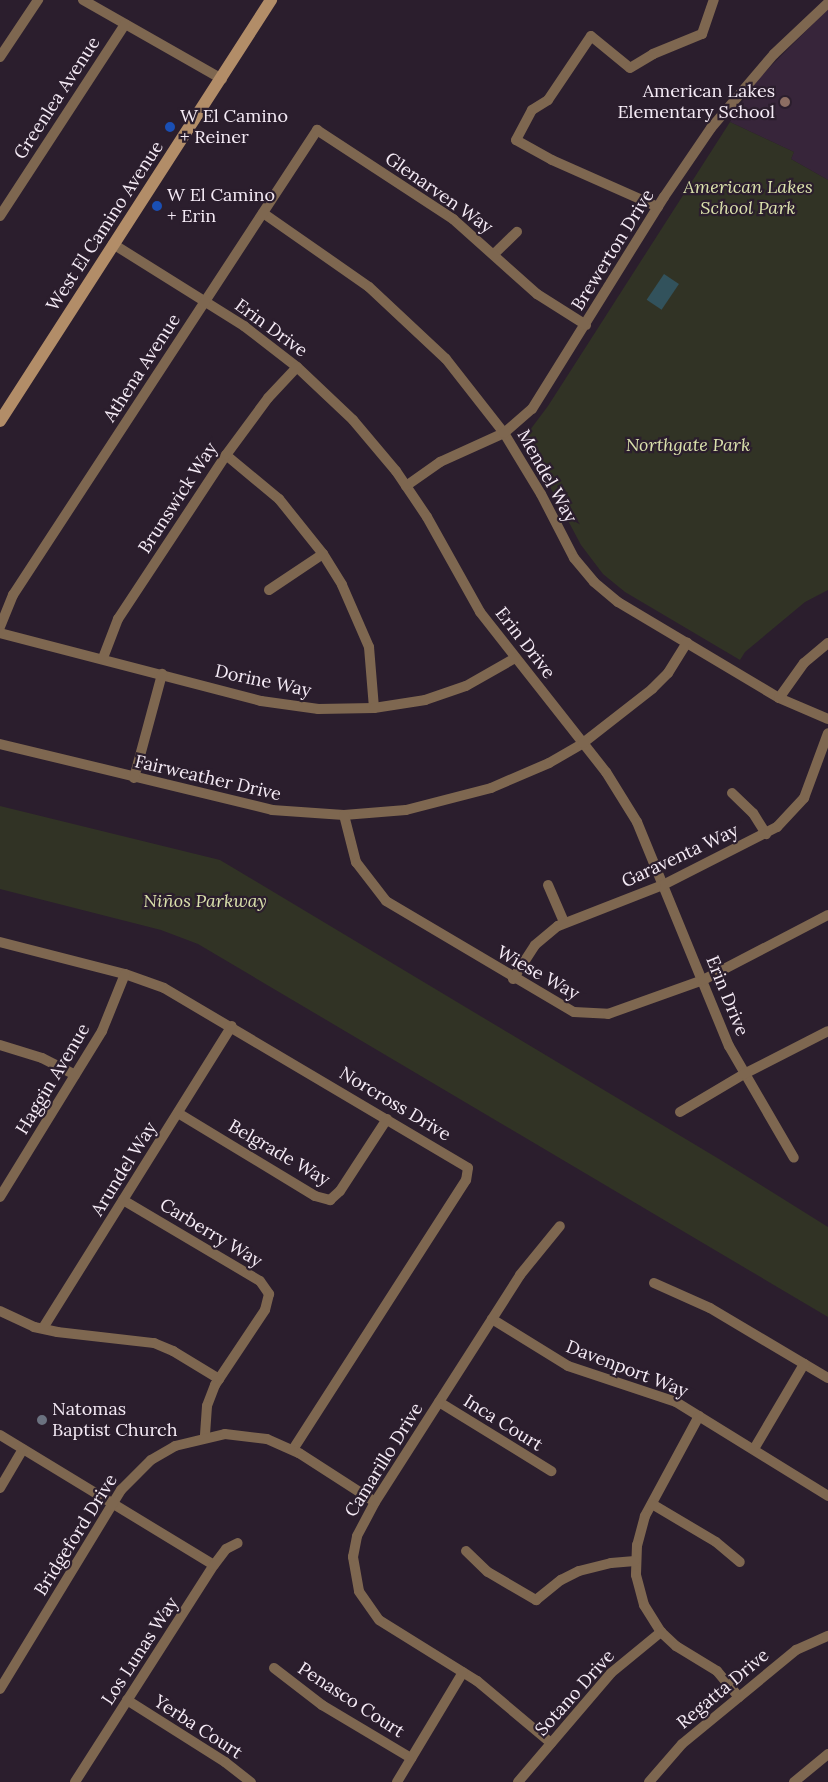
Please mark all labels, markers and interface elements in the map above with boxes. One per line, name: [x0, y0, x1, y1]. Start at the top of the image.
street label: Greenlea Avenue: [9, 33, 105, 163]
place label: American Lakes Elementary School: [617, 81, 775, 124]
marker: American Lakes Elementary School: [779, 96, 791, 108]
place label: W El Camino + Reiner: [180, 106, 288, 148]
marker: W El Camino + Reiner: [164, 121, 176, 133]
street label: West El Camino Avenue: [42, 137, 168, 315]
street label: Glenarven Way: [381, 148, 497, 238]
park label: American Lakes School Park: [683, 177, 813, 220]
place label: W El Camino + Erin: [167, 185, 275, 228]
street label: Brewerton Drive: [567, 186, 659, 314]
marker: W El Camino + Erin: [151, 200, 163, 212]
street label: Erin Drive: [230, 294, 312, 362]
street label: Athena Avenue: [99, 310, 185, 426]
street label: Mendel Way: [513, 426, 581, 526]
park label: Northgate Park: [626, 434, 750, 456]
street label: Brunswick Way: [134, 438, 222, 558]
street label: Erin Drive: [490, 603, 560, 683]
street label: Dorine Way: [213, 660, 313, 702]
street label: Fairweather Drive: [133, 751, 283, 805]
street label: Garaventa Way: [618, 820, 742, 892]
park label: Niños Parkway: [143, 890, 267, 912]
street label: Wiese Way: [493, 941, 583, 1005]
street label: Erin Drive: [701, 953, 753, 1039]
street label: Haggin Avenue: [11, 1020, 95, 1138]
street label: Norcross Drive: [335, 1062, 455, 1146]
street label: Belgrade Way: [224, 1115, 334, 1191]
street label: Arundel Way: [87, 1118, 161, 1220]
street label: Carberry Way: [156, 1194, 266, 1272]
street label: Davenport Way: [563, 1336, 691, 1402]
street label: Inca Court: [459, 1390, 547, 1456]
place label: Natomas Baptist Church: [52, 1399, 177, 1442]
street label: Camarillo Drive: [340, 1399, 428, 1521]
marker: Natomas Baptist Church: [36, 1414, 48, 1426]
street label: Bridgeford Drive: [30, 1470, 122, 1600]
street label: Los Lunas Way: [97, 1593, 183, 1709]
street label: Regatta Drive: [673, 1644, 773, 1734]
street label: Sotano Drive: [531, 1646, 619, 1740]
street label: Penasco Court: [294, 1658, 408, 1742]
street label: Yerba Court: [150, 1690, 246, 1764]

